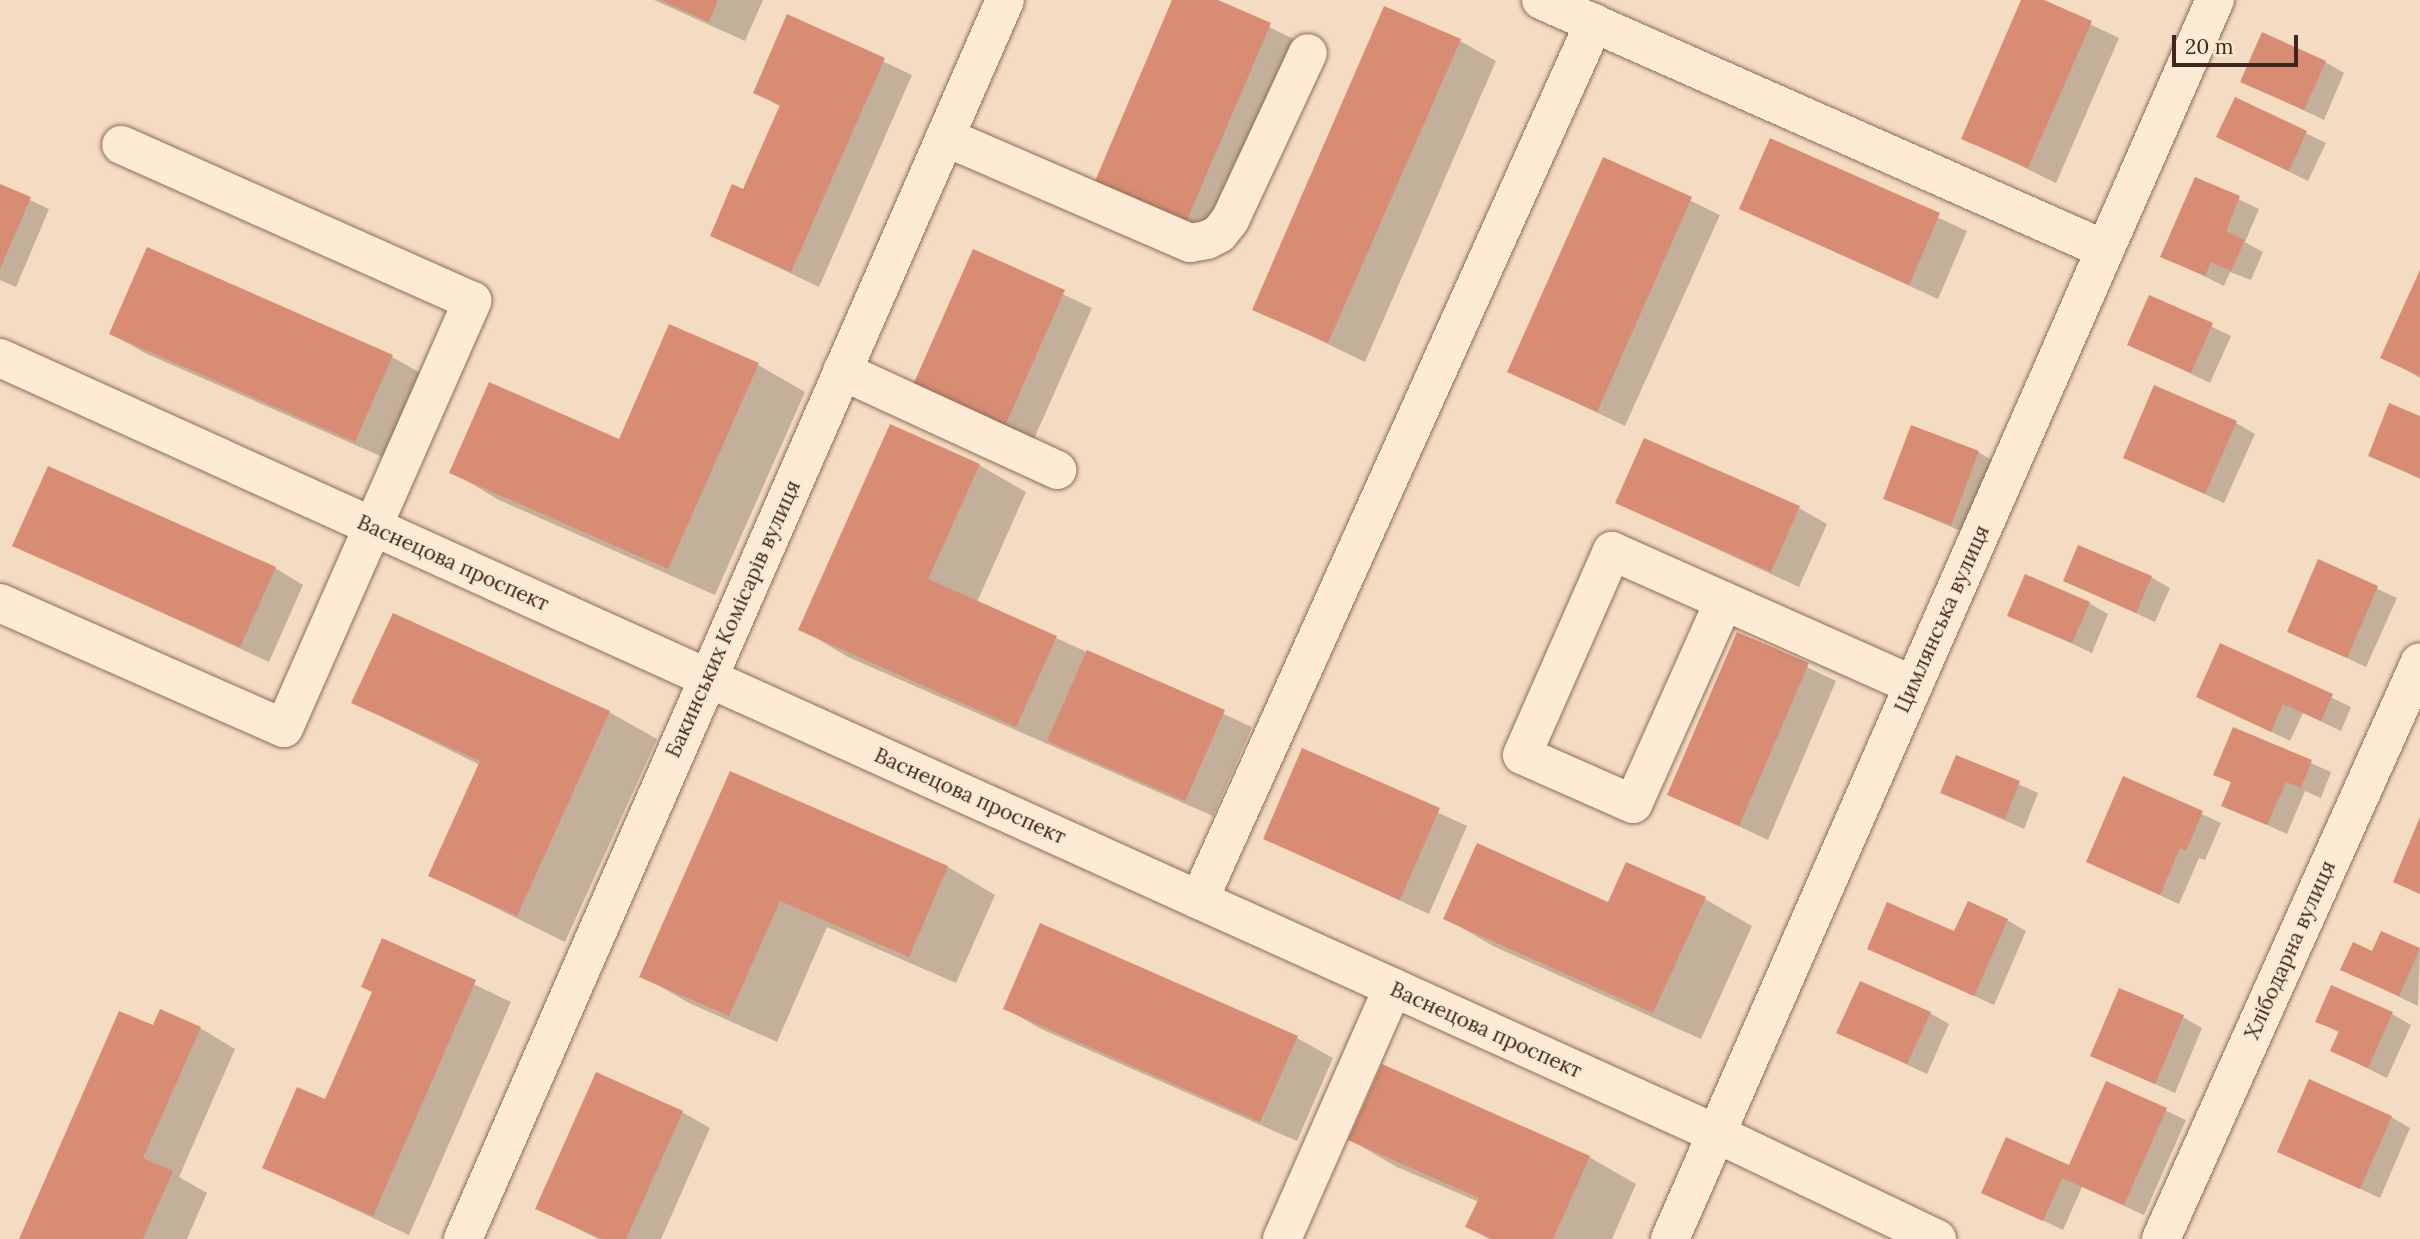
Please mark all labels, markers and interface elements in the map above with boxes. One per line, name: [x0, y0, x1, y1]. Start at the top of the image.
scale bar: [2175, 21, 2301, 65]
text: 20 m: [2185, 33, 2234, 60]
street label: Бакинських Комісарів вулиця: [660, 476, 806, 762]
street label: Васнецова проспект: [353, 509, 553, 617]
street label: Цимлянська вулиця: [1889, 521, 1995, 717]
street label: Васнецова проспект: [870, 742, 1070, 850]
street label: Хлібодарна вулиця: [2239, 857, 2341, 1043]
street label: Васнецова проспект: [1386, 976, 1586, 1084]

